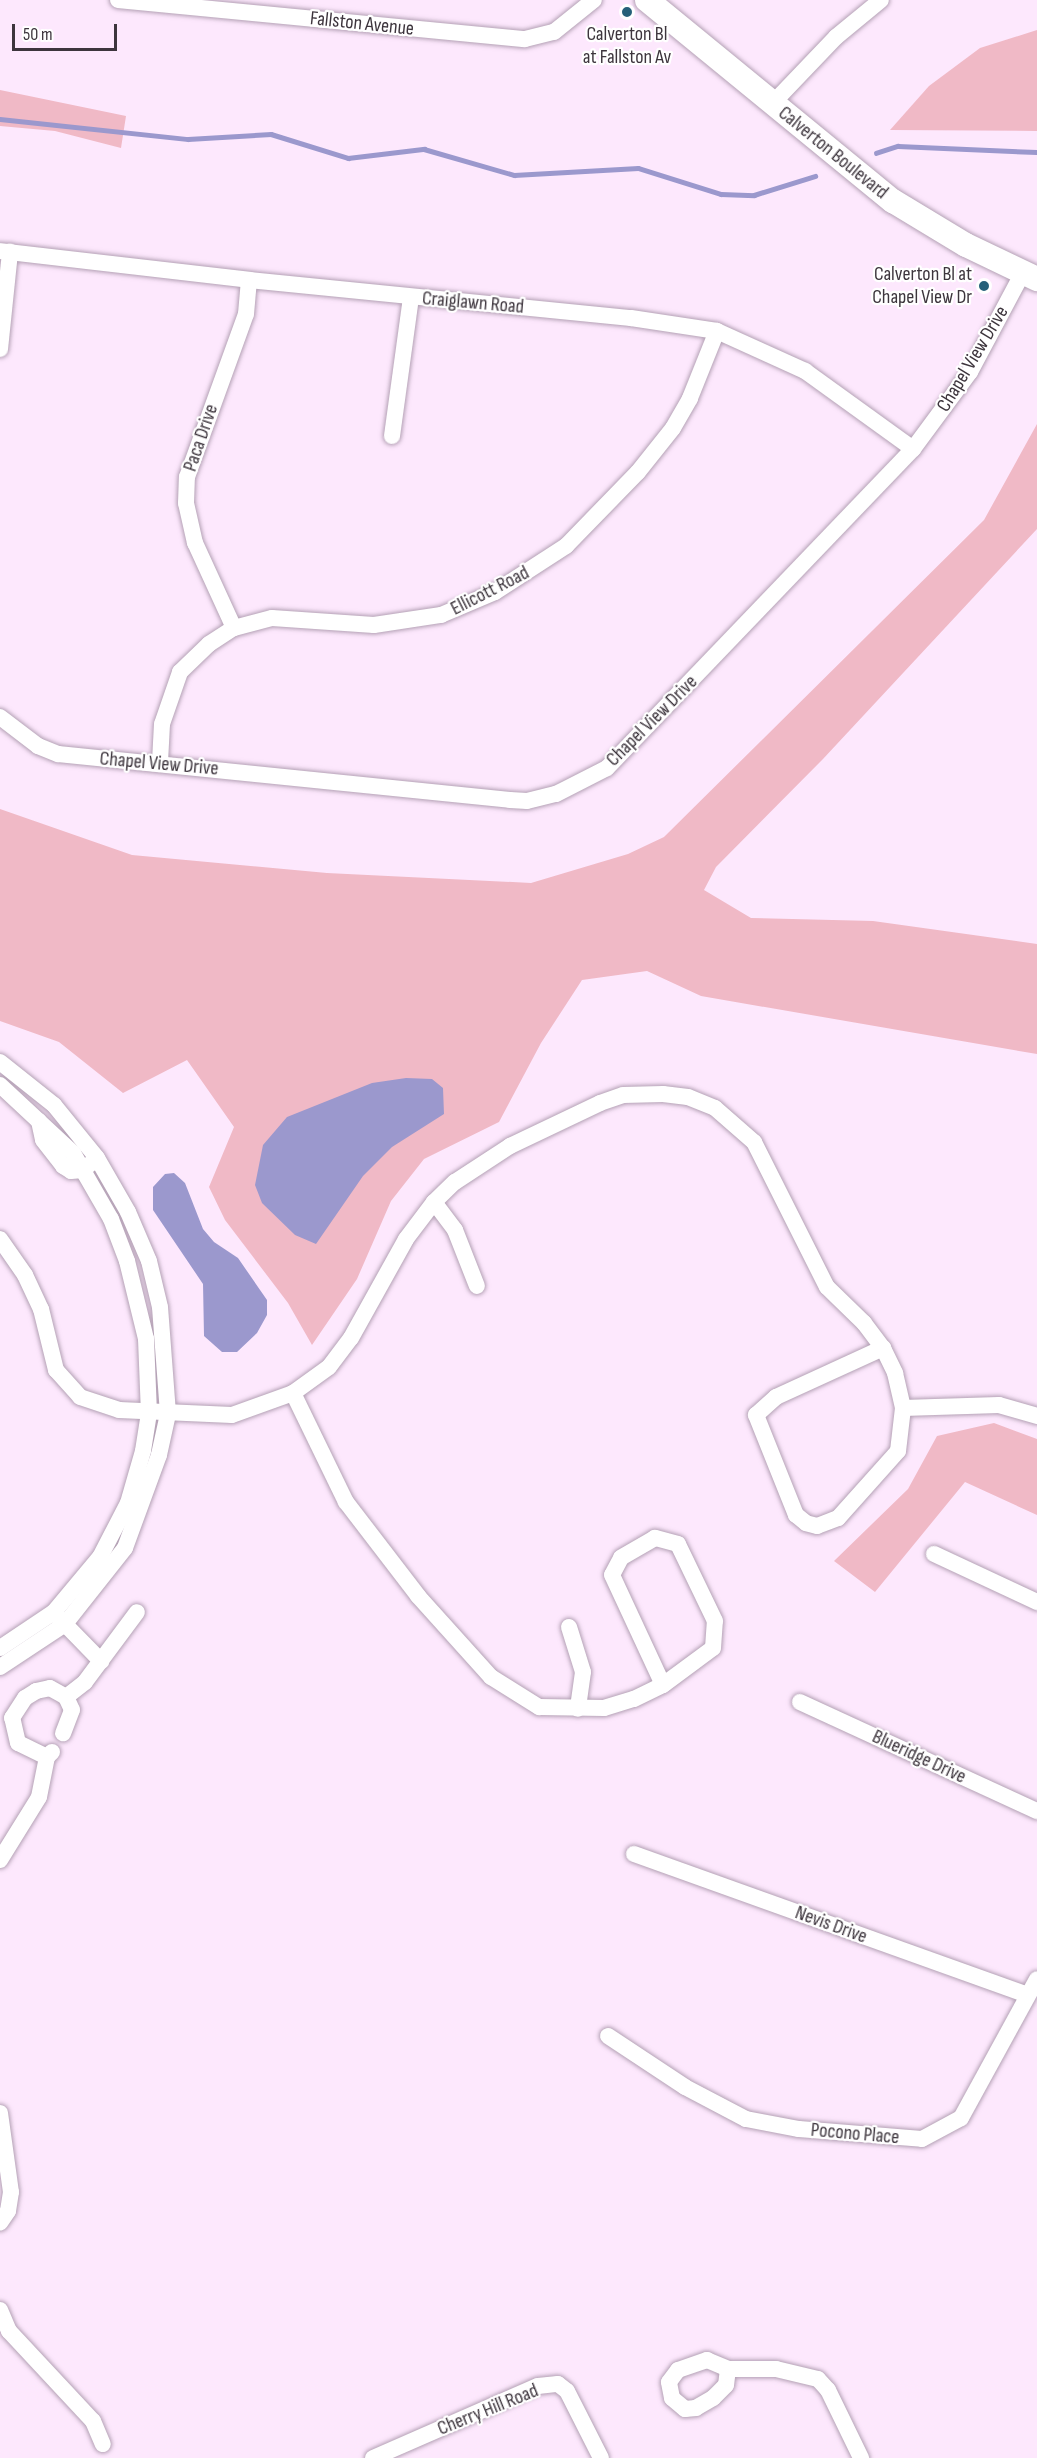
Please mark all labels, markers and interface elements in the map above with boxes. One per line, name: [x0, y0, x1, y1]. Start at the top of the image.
marker: Calverton Bl at Fallston Av: [620, 5, 634, 19]
street label: Fallston Avenue: [309, 7, 415, 41]
scale bar: [15, 12, 120, 50]
place label: Calverton Bl at Fallston Av: [583, 22, 671, 69]
text: 50 m: [23, 24, 53, 45]
street label: Calverton Boulevard: [773, 101, 893, 205]
place label: Calverton Bl at Chapel View Dr: [872, 262, 972, 309]
marker: Calverton Bl at Chapel View Dr: [977, 279, 991, 293]
street label: Craiglawn Road: [421, 287, 525, 319]
street label: Chapel View Drive: [932, 302, 1014, 416]
street label: Paca Drive: [178, 401, 224, 475]
street label: Ellicott Road: [447, 561, 533, 621]
street label: Chapel View Drive: [601, 670, 703, 772]
street label: Chapel View Drive: [99, 747, 219, 781]
street label: Blueridge Drive: [868, 1725, 970, 1789]
street label: Nevis Drive: [792, 1901, 870, 1949]
street label: Pocono Place: [810, 2118, 900, 2150]
street label: Cherry Hill Road: [434, 2379, 542, 2441]

